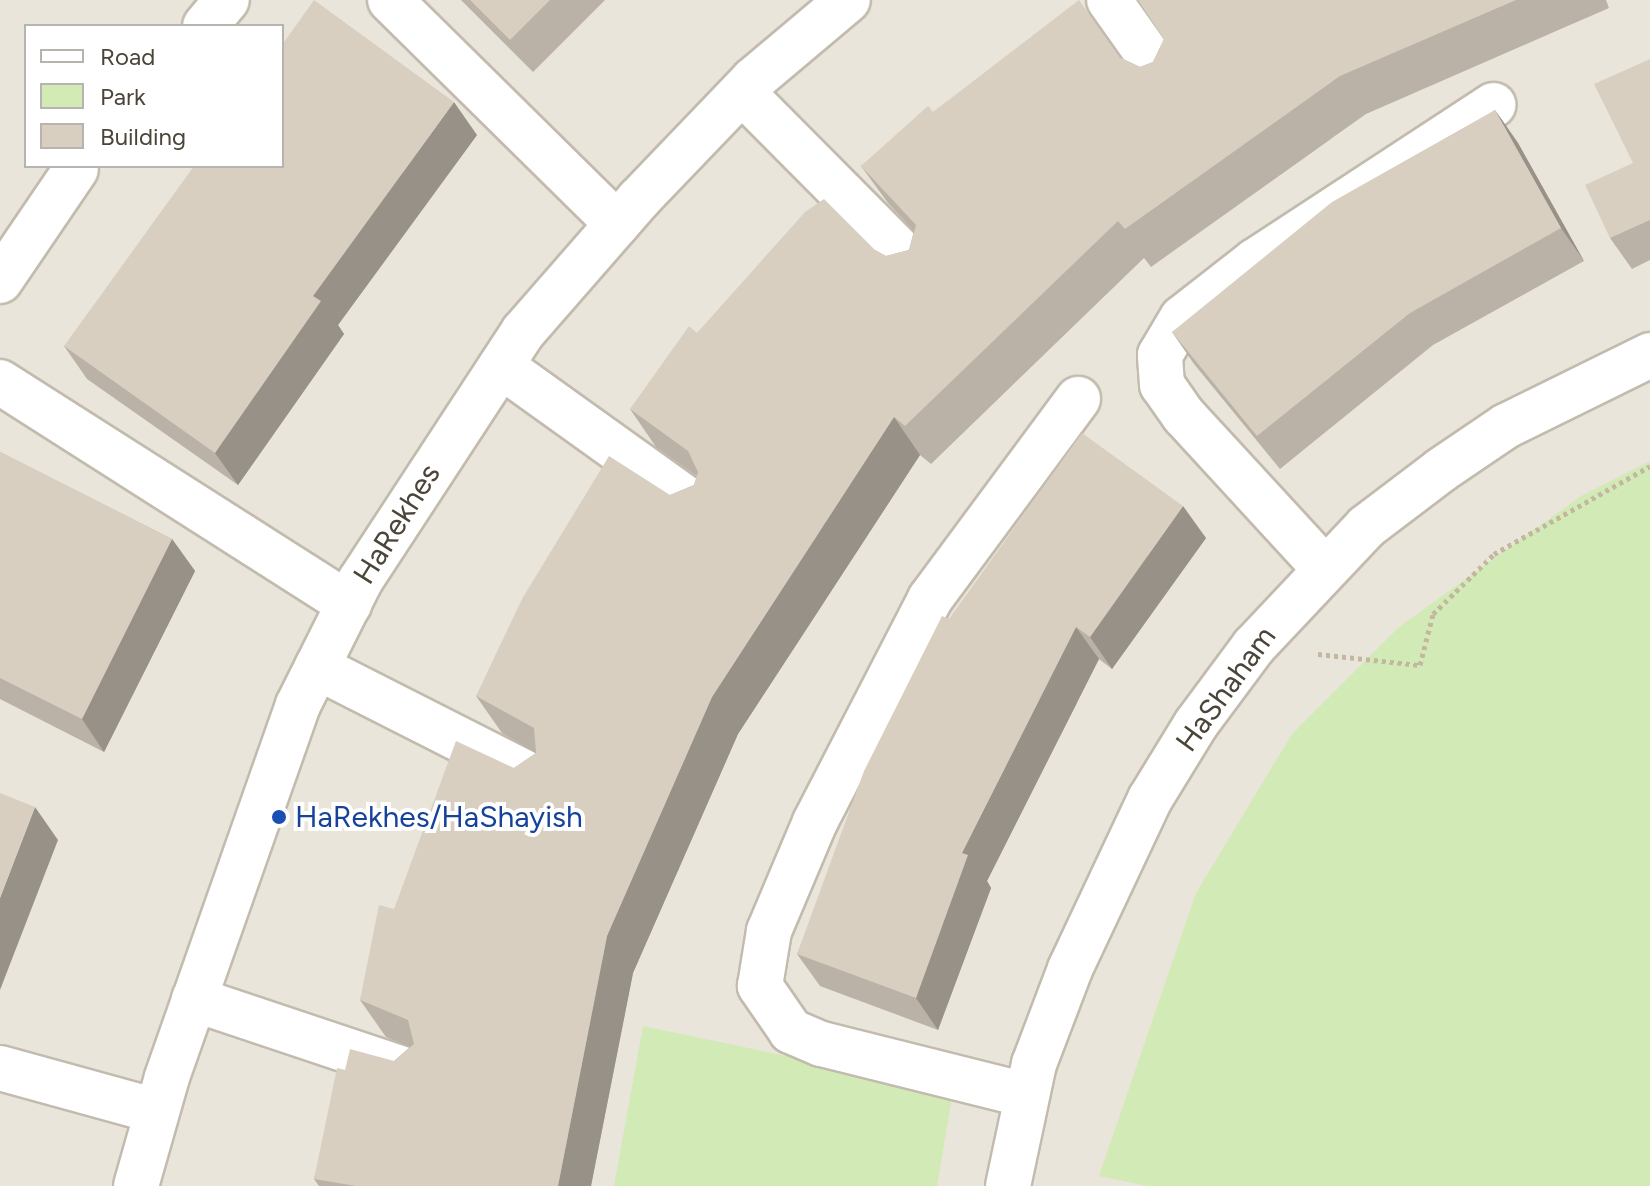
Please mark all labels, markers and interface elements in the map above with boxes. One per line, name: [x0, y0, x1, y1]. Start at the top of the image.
legend: [24, 24, 284, 168]
text: Road: [100, 42, 155, 71]
text: Park: [100, 82, 146, 111]
text: Building: [100, 122, 186, 151]
street label: HaRekhes: [346, 457, 448, 591]
street label: HaShaham: [1169, 619, 1283, 759]
place label: HaRekhes/HaShayish: [295, 799, 583, 835]
marker: HaRekhes/HaShayish: [270, 808, 288, 826]

